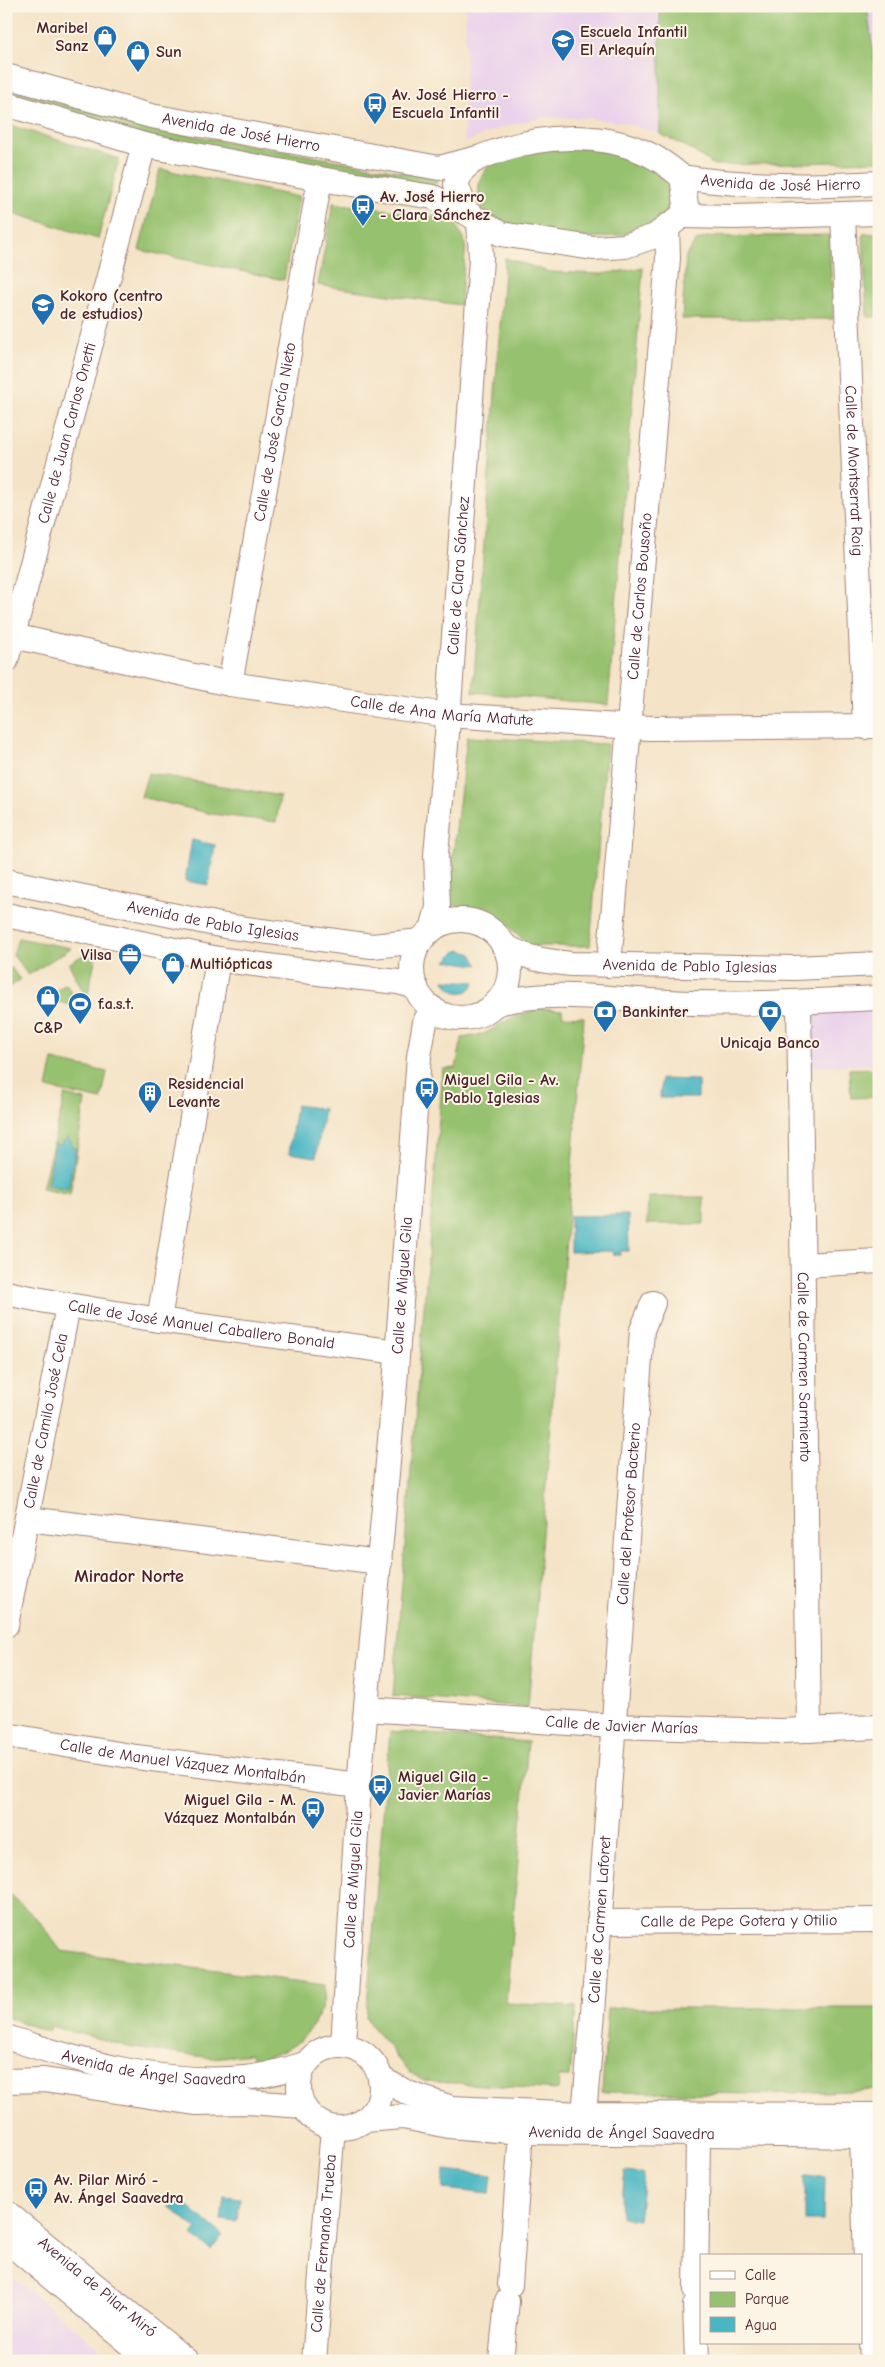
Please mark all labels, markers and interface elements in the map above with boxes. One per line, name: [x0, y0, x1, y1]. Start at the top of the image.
place label: Maribel Sanz: [37, 19, 88, 55]
place label: Escuela Infantil El Arlequín: [580, 23, 687, 59]
shop icon: Maribel Sanz: [92, 24, 118, 58]
school or university icon: Escuela Infantil El Arlequín: [550, 28, 576, 62]
shop icon: Sun: [125, 39, 151, 73]
place label: Sun: [156, 43, 182, 61]
place label: Av. José Hierro - Escuela Infantil: [392, 86, 509, 122]
bus stop icon: Av. José Hierro - Escuela Infantil: [362, 91, 388, 125]
street label: Avenida de José Hierro: [161, 109, 321, 155]
street label: Avenida de José Hierro: [700, 171, 861, 195]
place label: Av. José Hierro - Clara Sánchez: [380, 188, 490, 224]
bus stop icon: Av. José Hierro - Clara Sánchez: [350, 193, 376, 227]
place label: Kokoro (centro de estudios): [60, 287, 163, 323]
school or university icon: Kokoro (centro de estudios): [30, 292, 56, 326]
street label: Calle de Juan Carlos Onetti: [34, 341, 100, 526]
street label: Calle de José García Nieto: [250, 341, 300, 523]
street label: Calle de Montserrat Roig: [841, 385, 867, 557]
street label: Calle de Clara Sánchez: [444, 496, 473, 656]
street label: Calle de Carlos Bousoño: [624, 512, 656, 681]
street label: Calle de Ana María Matute: [349, 692, 534, 729]
street label: Avenida de Pablo Iglesias: [126, 897, 300, 945]
office icon: Vilsa: [117, 942, 143, 976]
place label: Vilsa: [81, 946, 112, 964]
shop icon: Multiópticas: [160, 951, 186, 985]
place label: Multiópticas: [190, 955, 272, 973]
street label: Avenida de Pablo Iglesias: [603, 956, 777, 977]
shop icon: C&P: [35, 984, 61, 1018]
sports icon: f.a.s.t.: [67, 991, 93, 1025]
place label: f.a.s.t.: [97, 995, 134, 1013]
bank icon: Bankinter: [592, 999, 618, 1033]
bank icon: Unicaja Banco: [757, 999, 783, 1033]
place label: Bankinter: [622, 1003, 689, 1021]
place label: C&P: [34, 1019, 62, 1037]
place label: Unicaja Banco: [720, 1034, 820, 1052]
place label: Miguel Gila - Av. Pablo Iglesias: [444, 1071, 559, 1107]
place label: Residencial Levante: [168, 1075, 244, 1111]
bus stop icon: Miguel Gila - Av. Pablo Iglesias: [414, 1076, 440, 1110]
building icon: Residencial Levante: [137, 1080, 163, 1114]
street label: Calle de Miguel Gila: [388, 1216, 416, 1355]
street label: Calle de Carmen Sarmiento: [794, 1272, 814, 1462]
street label: Calle de José Manuel Caballero Bonald: [67, 1296, 336, 1353]
street label: Calle de Camilo José Cela: [20, 1332, 71, 1510]
street label: Calle del Profesor Bacterio: [613, 1422, 644, 1606]
district label: Mirador Norte: [74, 1566, 184, 1587]
street label: Calle de Javier Marías: [545, 1712, 698, 1738]
street label: Calle de Manuel Vázquez Montalbán: [59, 1735, 307, 1787]
place label: Miguel Gila - Javier Marías: [398, 1768, 491, 1804]
bus stop icon: Miguel Gila - Javier Marías: [367, 1773, 393, 1807]
place label: Miguel Gila - M. Vázquez Montalbán: [164, 1791, 296, 1827]
bus stop icon: Miguel Gila - M. Vázquez Montalbán: [300, 1796, 326, 1830]
street label: Calle de Miguel Gila: [340, 1810, 366, 1949]
street label: Calle de Carmen Laforet: [585, 1835, 615, 2004]
street label: Calle de Pepe Gotera y Otilio: [640, 1911, 838, 1931]
street label: Avenida de Ángel Saavedra: [60, 2046, 247, 2089]
street label: Avenida de Ángel Saavedra: [528, 2123, 715, 2143]
street label: Calle de Fernando Trueba: [307, 2153, 340, 2333]
place label: Av. Pilar Miró - Av. Ángel Saavedra: [54, 2171, 184, 2207]
bus stop icon: Av. Pilar Miró - Av. Ángel Saavedra: [23, 2176, 49, 2210]
street label: Avenida de Pilar Miró: [34, 2233, 160, 2341]
legend: [700, 2254, 862, 2344]
text: Calle: [745, 2266, 777, 2284]
text: Parque: [745, 2290, 790, 2308]
text: Agua: [745, 2316, 777, 2334]

